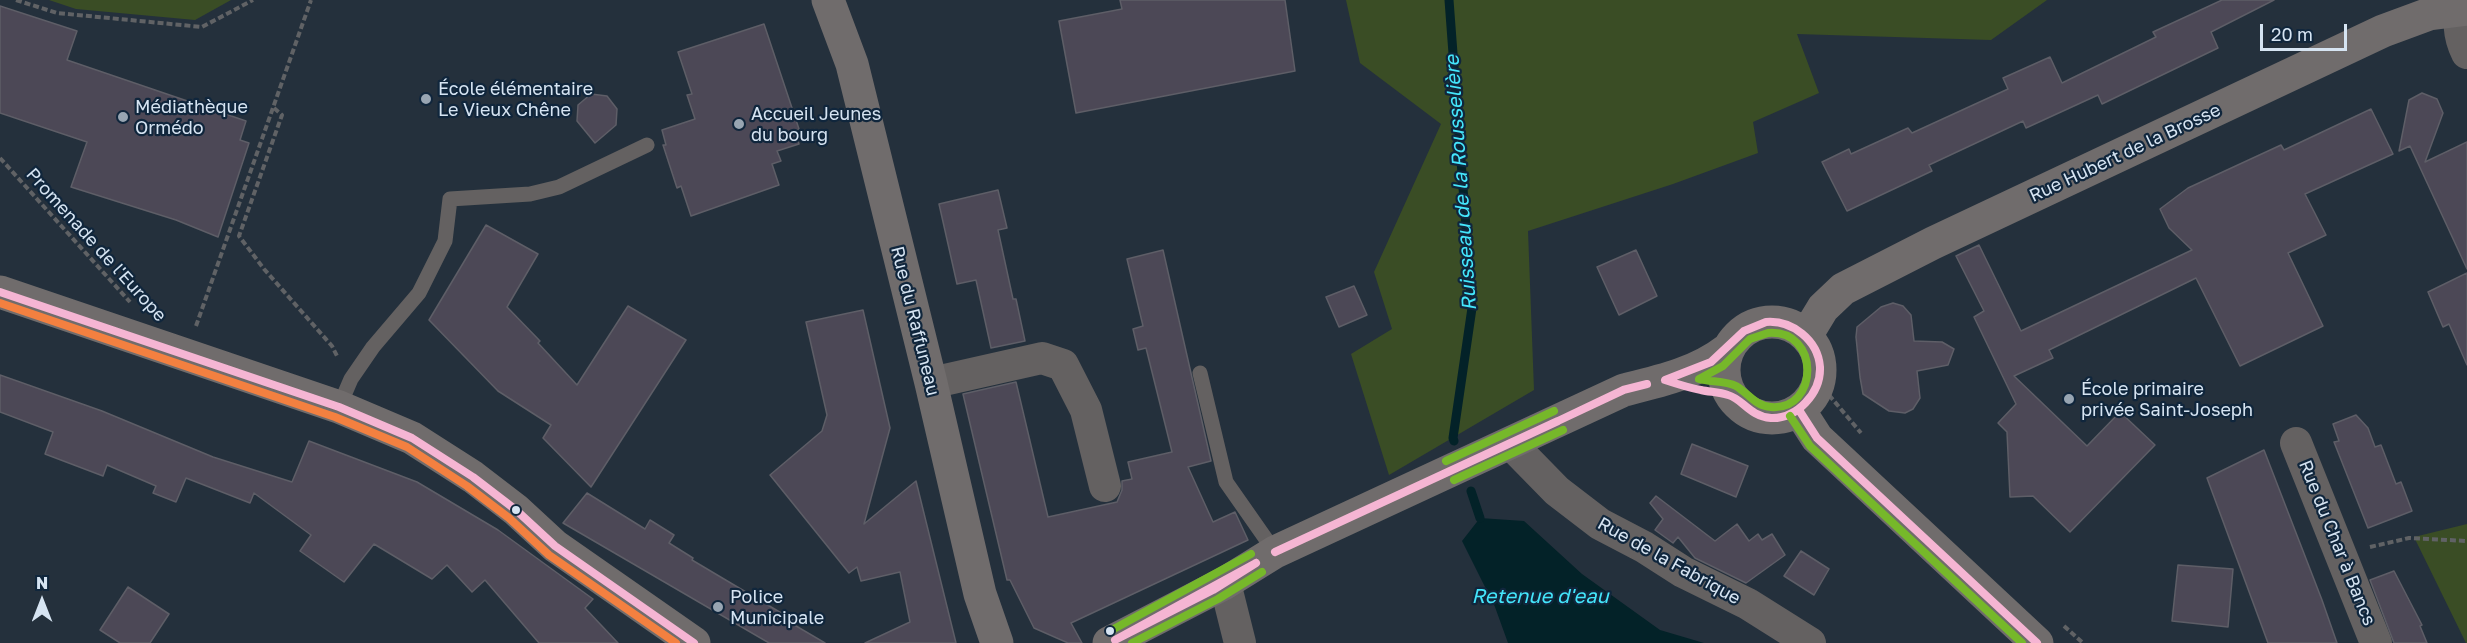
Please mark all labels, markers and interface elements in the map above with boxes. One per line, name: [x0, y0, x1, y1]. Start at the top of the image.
scale bar: [2263, 12, 2350, 50]
text: 20 m: [2271, 23, 2313, 45]
water label: Ruisseau de la Rousselière: [1440, 54, 1482, 312]
place label: École élémentaire Le Vieux Chêne: [438, 78, 593, 121]
marker: École élémentaire Le Vieux Chêne: [419, 92, 433, 106]
place label: Médiathèque Ormédo: [135, 96, 248, 138]
street label: Rue Hubert de la Brosse: [2026, 99, 2224, 207]
place label: Accueil Jeunes du bourg: [751, 103, 881, 146]
marker: Médiathèque Ormédo: [116, 110, 130, 124]
marker: Accueil Jeunes du bourg: [732, 117, 746, 131]
street label: Promenade de l'Europe: [21, 164, 171, 326]
street label: Rue du Raffuneau: [886, 244, 944, 398]
place label: École primaire privée Saint-Joseph: [2081, 378, 2253, 420]
marker: École primaire privée Saint-Joseph: [2062, 392, 2076, 406]
street label: Rue du Char à Bancs: [2294, 457, 2380, 629]
unlabelled marker: [510, 504, 522, 516]
street label: Rue de la Fabrique: [1594, 513, 1744, 609]
north arrow: [12, 571, 72, 631]
text: N: [36, 573, 48, 593]
water label: Retenue d'eau: [1471, 585, 1609, 609]
place label: Police Municipale: [730, 586, 824, 628]
marker: Police Municipale: [711, 600, 725, 614]
unlabelled marker: [1104, 625, 1116, 637]

